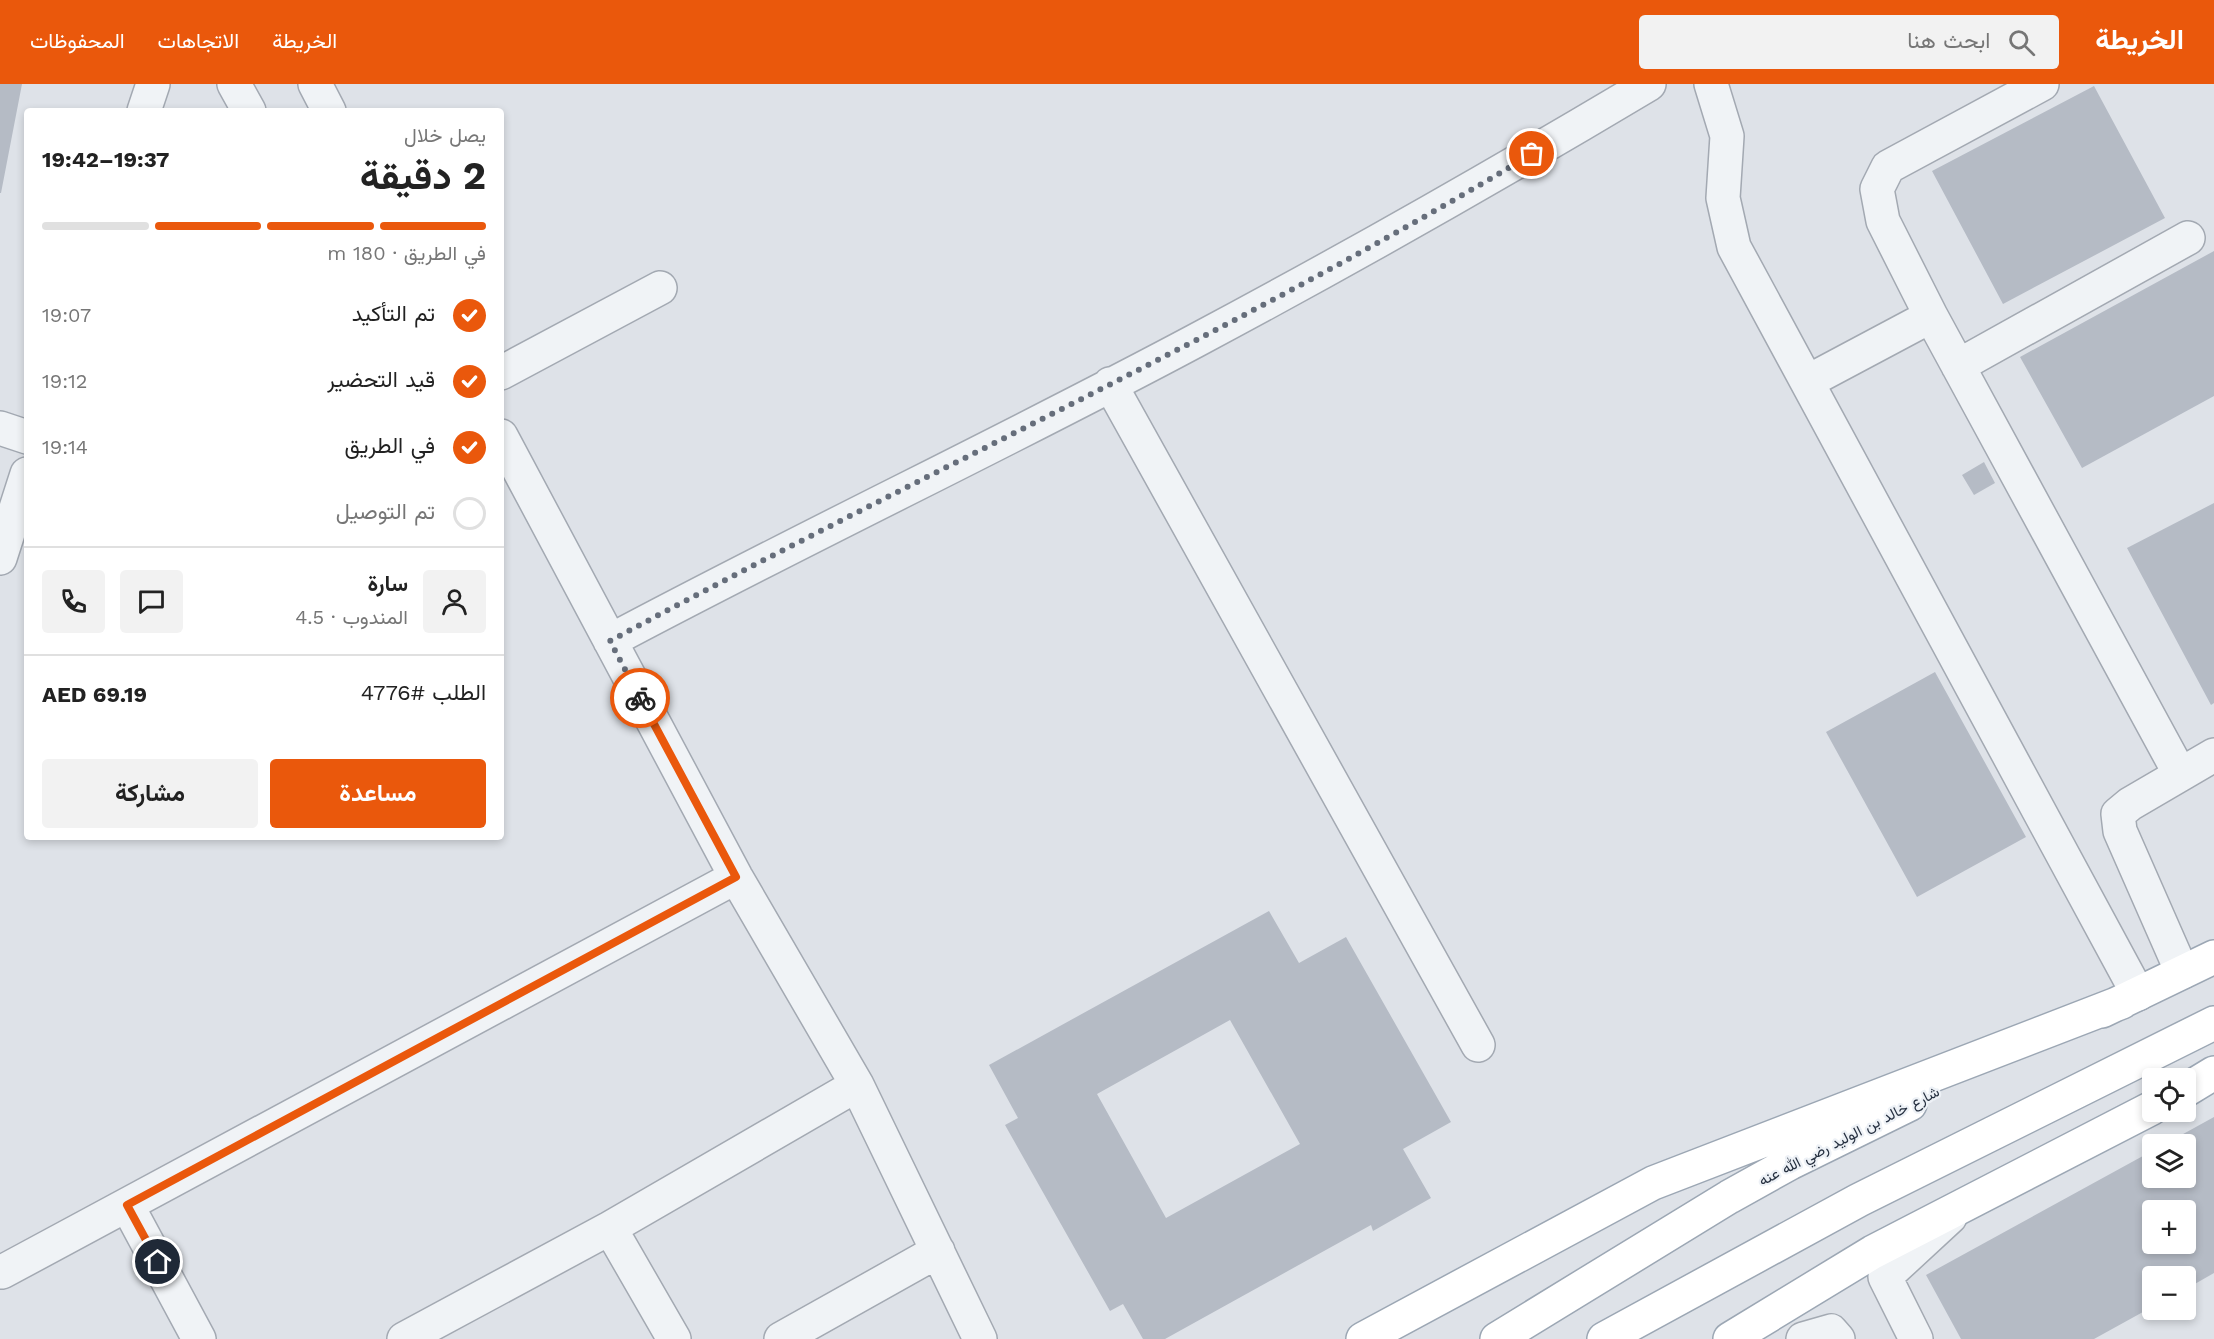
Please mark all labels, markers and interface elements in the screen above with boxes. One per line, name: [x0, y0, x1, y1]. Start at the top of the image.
search box: [1639, 15, 2059, 69]
text: الخريطة: [2095, 23, 2184, 56]
icon: search: [2005, 26, 2038, 59]
text: المحفوظات: [30, 28, 125, 53]
text: الاتجاهات: [158, 28, 239, 53]
text: الخريطة: [272, 28, 337, 53]
text: ابحث هنا: [1907, 28, 1990, 53]
text: يصل خلال: [404, 123, 486, 147]
pin: [1506, 128, 1557, 179]
icon: bag: [1515, 137, 1548, 170]
text: 19:37–19:42: [42, 147, 169, 172]
text: 2 دقيقة: [360, 153, 486, 198]
text: في الطريق · 180 m: [327, 241, 486, 265]
icon: check: [453, 299, 486, 332]
text: تم التأكيد: [352, 301, 435, 326]
text: 19:07: [42, 303, 91, 327]
icon: check: [453, 365, 486, 398]
text: قيد التحضير: [327, 367, 435, 392]
text: 19:12: [42, 369, 88, 393]
icon: check: [453, 431, 486, 464]
text: في الطريق: [345, 433, 435, 458]
text: 19:14: [42, 435, 88, 459]
text: تم التوصيل: [336, 499, 435, 524]
button: phone: [42, 570, 105, 633]
button: chat: [120, 570, 183, 633]
button: person: [423, 570, 486, 633]
text: سارة: [367, 571, 408, 596]
text: المندوب · 4.5: [295, 605, 408, 629]
courier: [610, 668, 670, 728]
text: الطلب #4776: [361, 680, 486, 705]
text: AED 69.19: [42, 682, 147, 707]
icon: bike: [624, 682, 657, 715]
button: مشاركة: [42, 759, 258, 828]
button: مساعدة: [270, 759, 486, 828]
map controls: [2142, 1068, 2196, 1320]
button: locate: [2142, 1068, 2196, 1122]
street label: شارع خالد بن الوليد رضي الله عنه: [1756, 1082, 1944, 1193]
button: layers: [2142, 1134, 2196, 1188]
button: +: [2142, 1200, 2196, 1254]
pin: [132, 1236, 183, 1287]
icon: home: [141, 1245, 174, 1278]
button: −: [2142, 1266, 2196, 1320]

